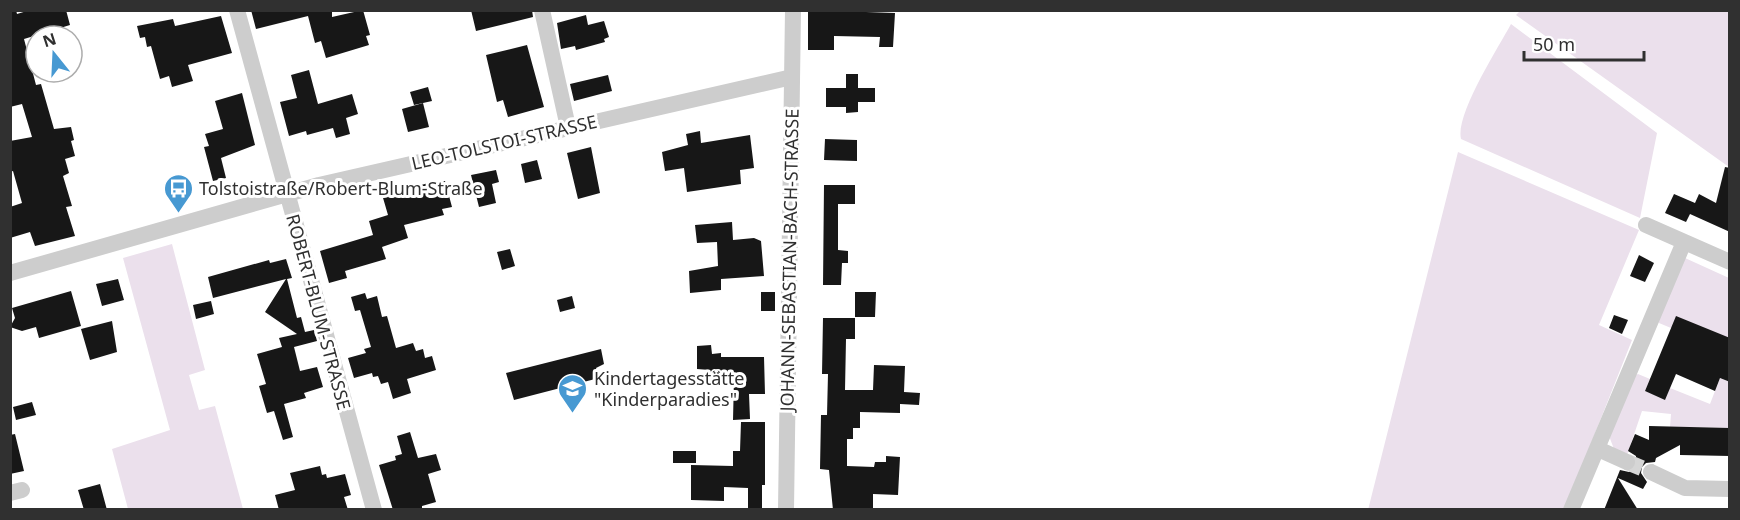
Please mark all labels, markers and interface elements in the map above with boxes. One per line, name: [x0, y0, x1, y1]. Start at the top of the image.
north arrow: [24, 24, 84, 84]
scale bar: [1524, 24, 1644, 62]
text: N: [40, 27, 59, 52]
text: 50 m: [1533, 32, 1575, 56]
street label: JOHANN-SEBASTIAN-BACH-STRASSE: [774, 108, 804, 414]
street label: LEO-TOLSTOI-STRASSE: [409, 109, 599, 175]
bus stop icon: Tolstoistraße/Robert-Blum-Straße: [162, 172, 194, 214]
place label: Tolstoistraße/Robert-Blum-Straße: [199, 176, 483, 200]
street label: ROBERT-BLUM-STRASSE: [281, 211, 357, 413]
place label: Kindertagesstätte "Kinderparadies": [594, 366, 744, 411]
school or university icon: Kindertagesstätte "Kinderparadies": [557, 372, 589, 414]

